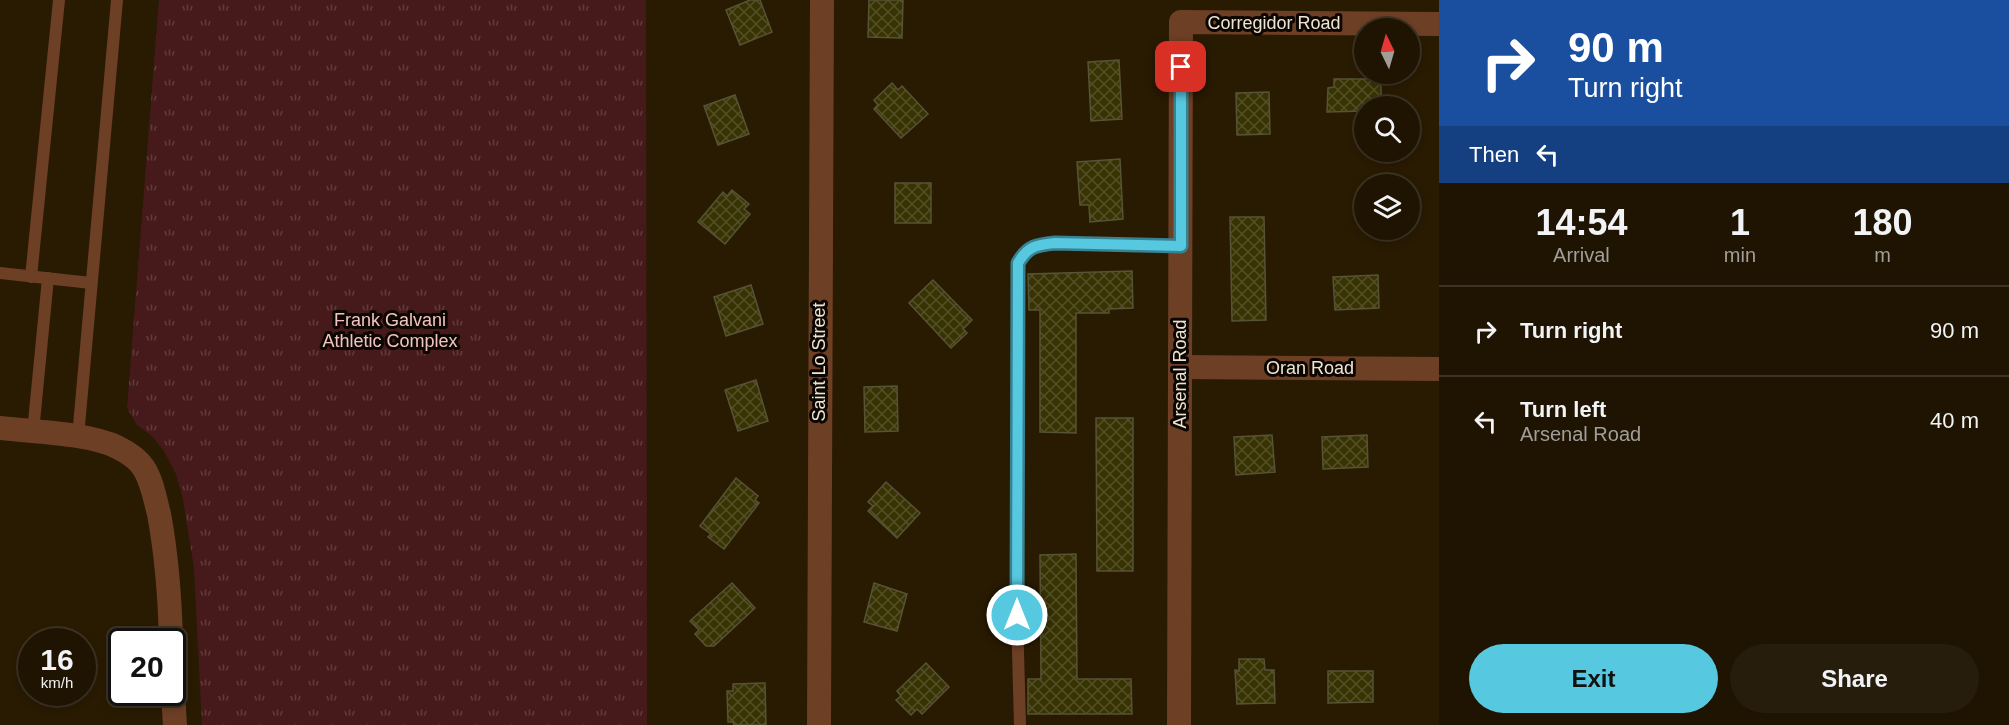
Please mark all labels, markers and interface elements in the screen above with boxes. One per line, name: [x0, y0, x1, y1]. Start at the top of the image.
street label: Corregidor Road: [1207, 13, 1341, 33]
north arrow: [1354, 18, 1420, 84]
map controls: [1354, 18, 1420, 240]
icon: right: [1469, 24, 1547, 102]
text: 90 m: [1568, 24, 1664, 71]
pin: [1155, 41, 1206, 92]
icon: arrive: [1164, 50, 1197, 83]
text: Turn right: [1568, 73, 1683, 103]
button: search: [1354, 96, 1420, 162]
icon: left: [1531, 138, 1564, 171]
text: Then: [1469, 142, 1519, 167]
button: layers: [1354, 174, 1420, 240]
text: 14:54: [1535, 202, 1627, 243]
text: 1: [1730, 202, 1750, 243]
text: 180: [1852, 202, 1913, 243]
text: Arrival: [1553, 244, 1610, 266]
text: min: [1724, 244, 1756, 266]
text: m: [1874, 244, 1891, 266]
street label: Saint Lo Street: [809, 302, 829, 422]
park label: Frank Galvani Athletic Complex: [322, 310, 458, 351]
icon: right: [1469, 315, 1502, 348]
text: Turn right: [1520, 318, 1622, 343]
text: 90 m: [1930, 318, 1979, 343]
street label: Arsenal Road: [1170, 319, 1190, 429]
street label: Oran Road: [1266, 358, 1354, 378]
text: Turn left: [1520, 397, 1606, 422]
icon: left: [1469, 405, 1502, 438]
text: 40 m: [1930, 408, 1979, 433]
text: Arsenal Road: [1520, 423, 1641, 445]
position arrow: [985, 583, 1049, 647]
speed limit sign: 20: [108, 628, 186, 706]
text: 16: [40, 643, 74, 676]
button: Exit: [1469, 644, 1718, 713]
button: Share: [1730, 644, 1979, 713]
text: km/h: [41, 674, 73, 691]

